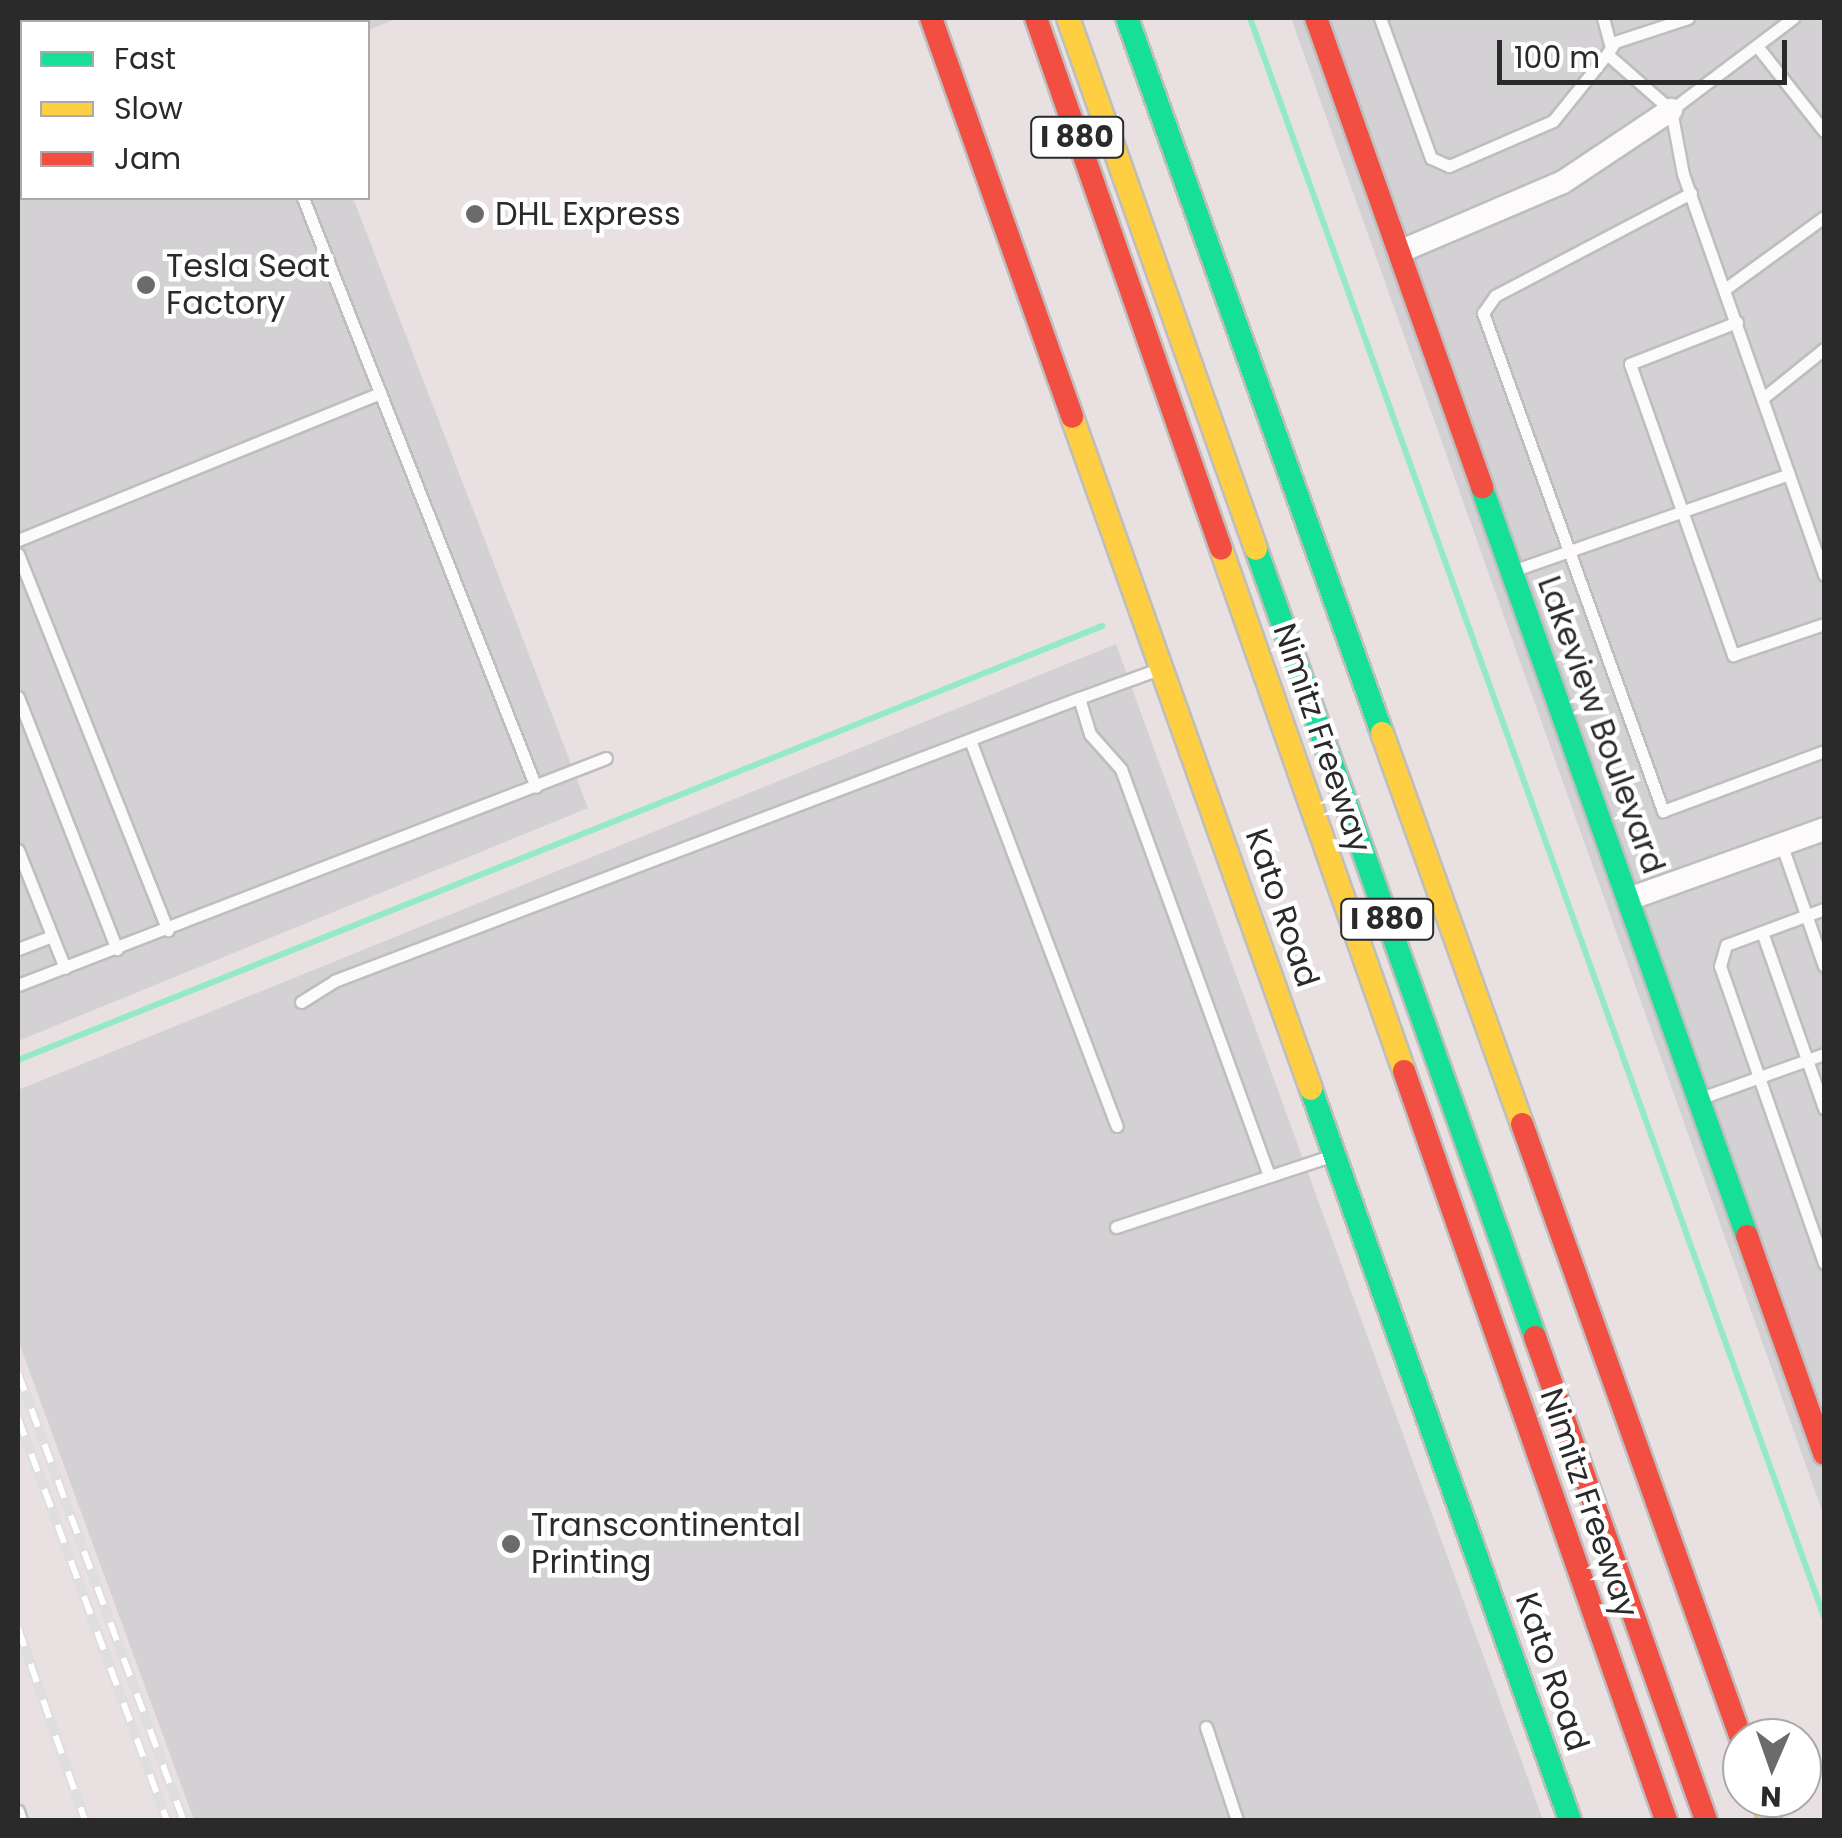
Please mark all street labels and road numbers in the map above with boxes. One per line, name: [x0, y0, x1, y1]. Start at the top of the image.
road number: I 880: [1030, 112, 1124, 162]
street label: Lakeview Boulevard: [1529, 571, 1673, 879]
street label: Nimitz Freeway: [1265, 618, 1379, 858]
street label: Kato Road: [1237, 824, 1327, 992]
road number: I 880: [1340, 894, 1434, 944]
street label: Nimitz Freeway: [1532, 1383, 1646, 1623]
street label: Kato Road: [1507, 1588, 1597, 1756]

